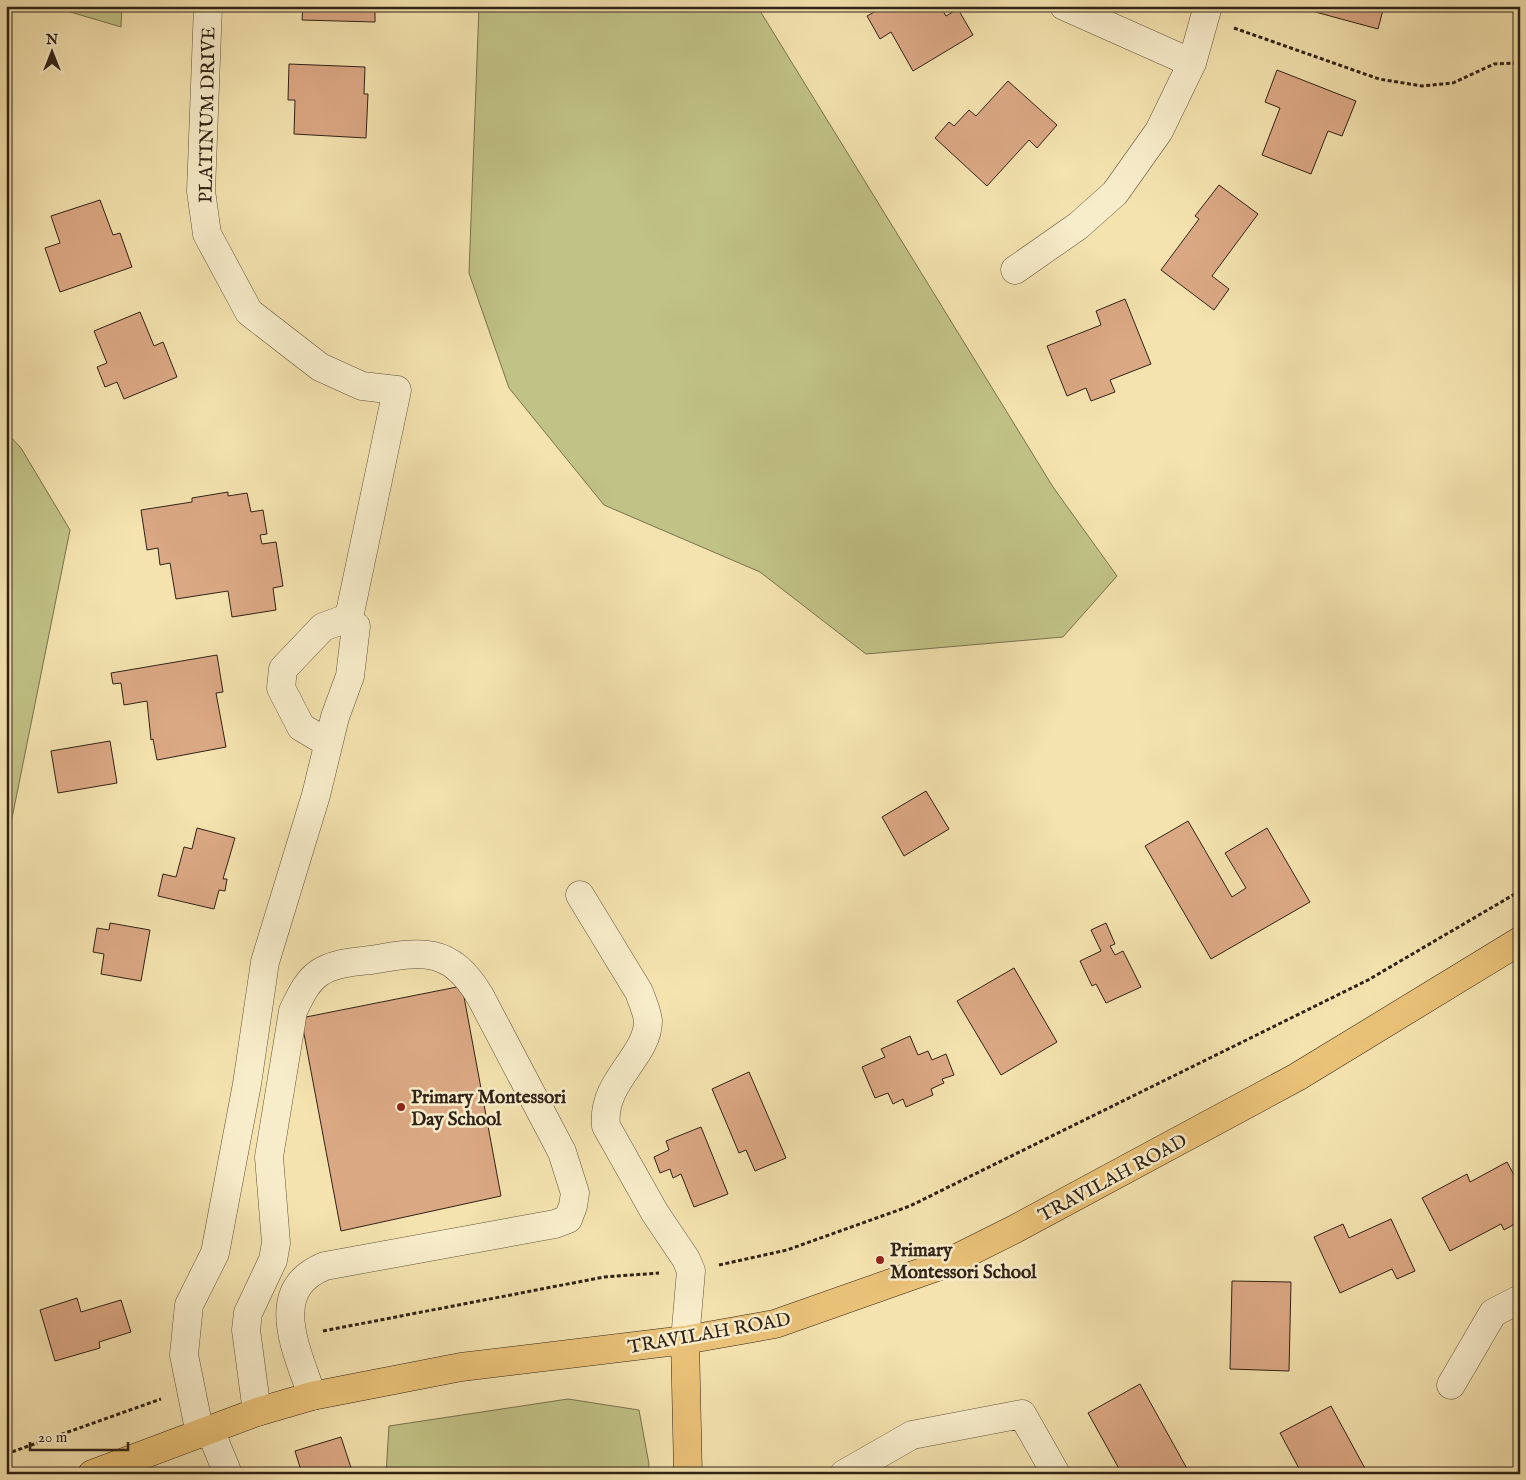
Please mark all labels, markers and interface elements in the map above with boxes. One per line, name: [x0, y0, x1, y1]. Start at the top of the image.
street label: PLATINUM DRIVE: [194, 27, 222, 203]
north arrow: [28, 28, 78, 78]
text: N: [45, 31, 58, 49]
place label: Primary Montessori Day School: [411, 1086, 566, 1132]
marker: Primary Montessori Day School: [395, 1101, 407, 1113]
street label: TRAVILAH ROAD: [1034, 1129, 1191, 1228]
place label: Primary Montessori School: [890, 1239, 1037, 1285]
marker: Primary Montessori School: [874, 1254, 886, 1266]
street label: TRAVILAH ROAD: [626, 1308, 793, 1360]
scale bar: [30, 1420, 128, 1452]
text: 20 m: [38, 1428, 68, 1447]

